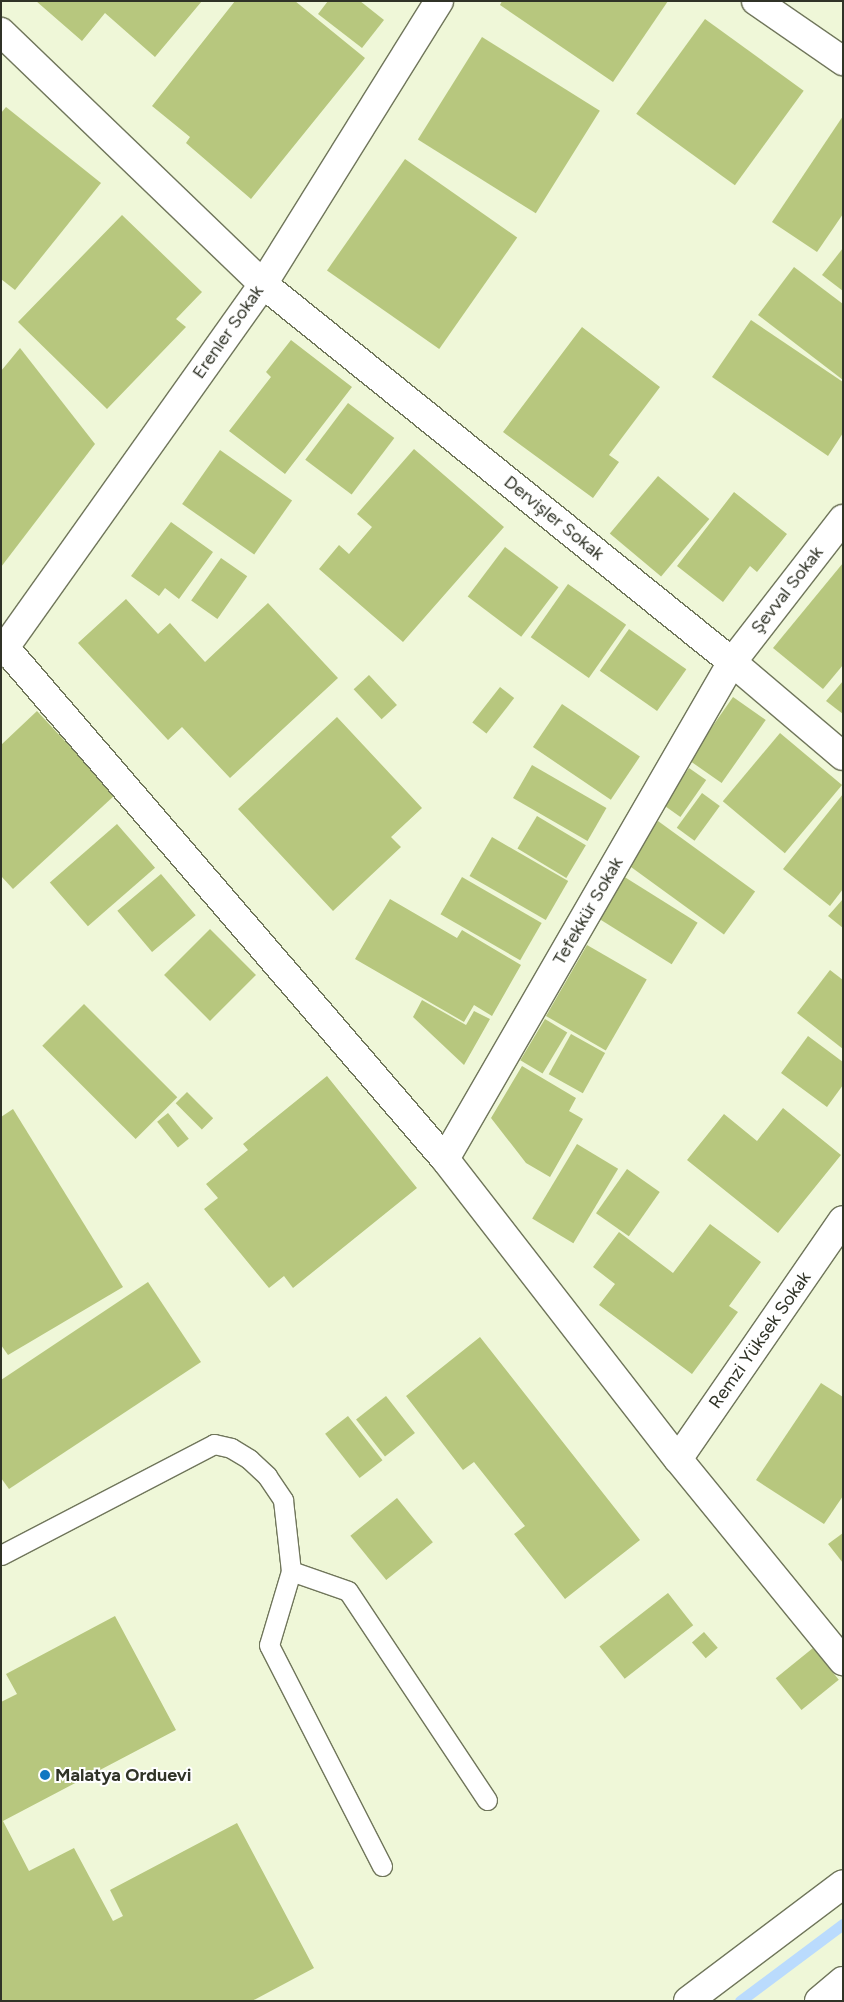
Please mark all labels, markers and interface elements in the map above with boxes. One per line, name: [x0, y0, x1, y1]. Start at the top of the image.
street label: Erenler Sokak: [188, 281, 268, 383]
street label: Dervişler Sokak: [500, 471, 608, 565]
street label: Şevval Sokak: [746, 542, 828, 638]
street label: Tefekkür Sokak: [548, 853, 628, 969]
street label: Remzi Yüksek Sokak: [705, 1267, 815, 1413]
place label: Malatya Orduevi: [55, 1764, 191, 1786]
marker: Malatya Orduevi: [39, 1769, 51, 1781]

